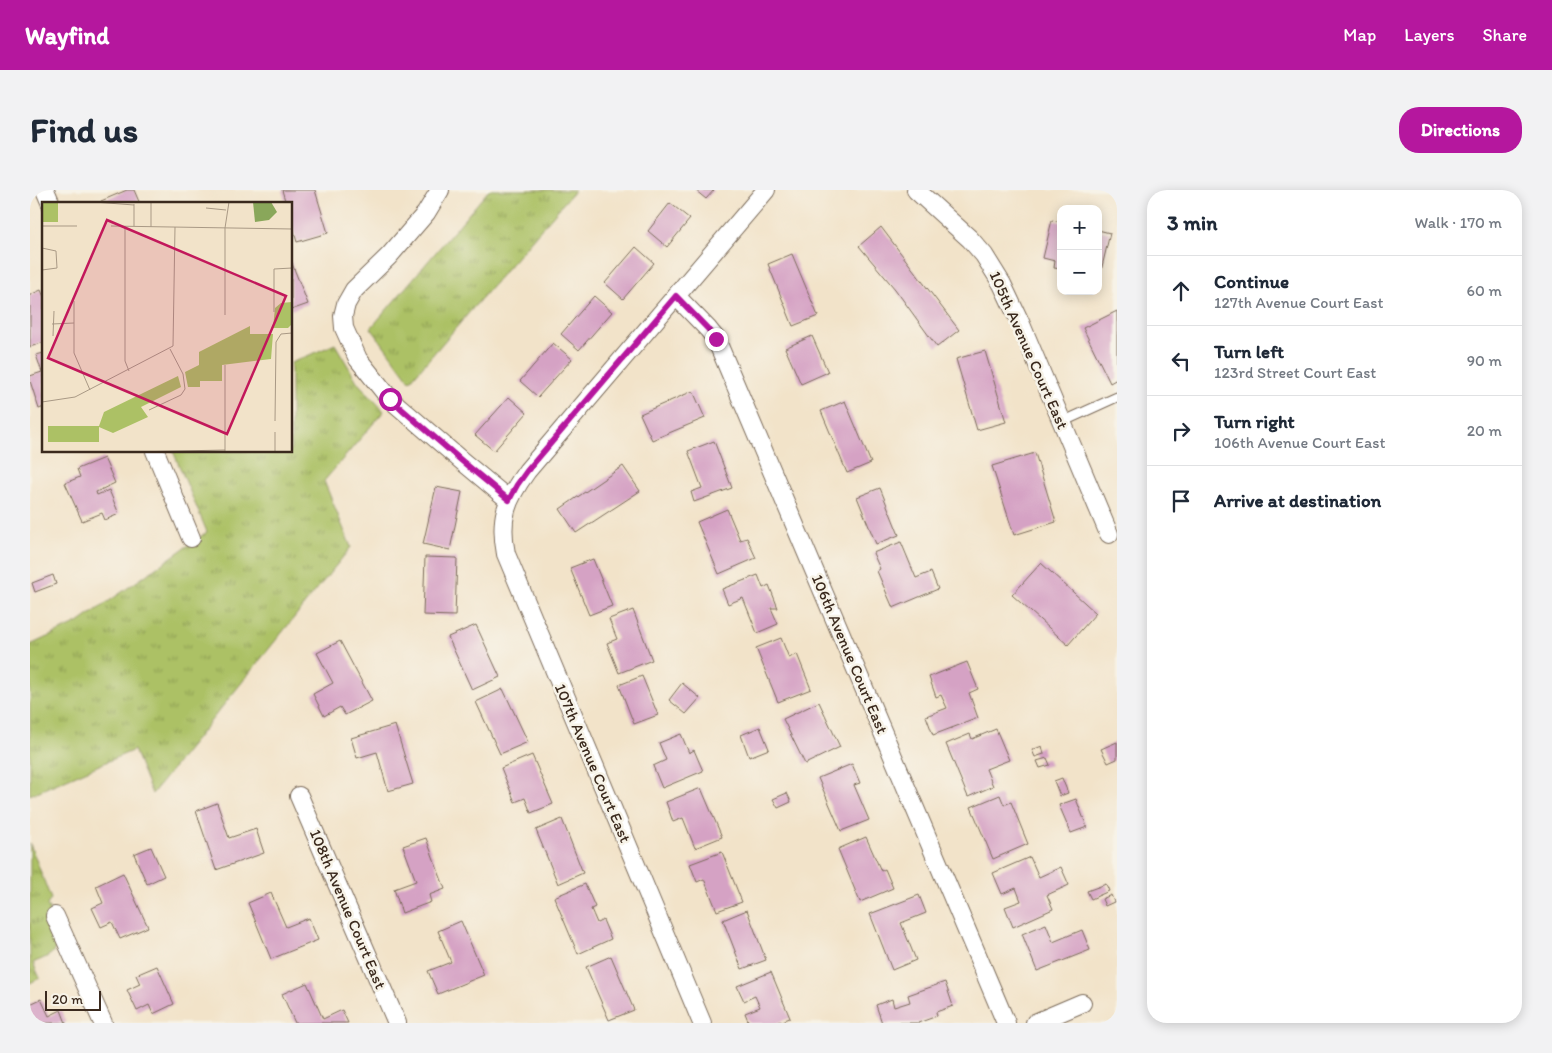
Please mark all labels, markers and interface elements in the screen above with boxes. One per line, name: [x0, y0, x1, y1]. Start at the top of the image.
text: Wayfind: [25, 21, 109, 50]
text: Map: [1343, 24, 1376, 46]
text: Layers: [1404, 24, 1454, 46]
text: Share: [1482, 24, 1527, 46]
button: Directions: [1399, 107, 1522, 153]
text: Find us: [30, 109, 138, 151]
inset map: [42, 202, 292, 452]
map controls: [1057, 205, 1102, 295]
button: +: [1057, 205, 1102, 250]
text: 3 min: [1167, 210, 1217, 235]
text: Walk · 170 m: [1415, 213, 1502, 232]
button: −: [1057, 250, 1102, 295]
street label: 105th Avenue Court East: [985, 268, 1073, 432]
text: Continue: [1214, 270, 1289, 293]
icon: ahead: [1167, 277, 1195, 305]
text: 60 m: [1467, 281, 1502, 300]
text: 127th Avenue Court East: [1214, 293, 1383, 312]
route end: [705, 328, 728, 351]
text: Turn left: [1214, 340, 1284, 363]
icon: left: [1167, 347, 1195, 375]
text: 90 m: [1467, 351, 1502, 370]
text: 123rd Street Court East: [1214, 363, 1376, 382]
route start: [379, 388, 402, 411]
text: Turn right: [1214, 410, 1295, 433]
icon: right: [1167, 417, 1195, 445]
text: 20 m: [1467, 421, 1502, 440]
text: 106th Avenue Court East: [1214, 433, 1385, 452]
icon: arrive: [1167, 487, 1195, 515]
text: Arrive at destination: [1214, 489, 1381, 512]
street label: 106th Avenue Court East: [808, 571, 892, 737]
street label: 107th Avenue Court East: [551, 681, 635, 845]
street label: 108th Avenue Court East: [306, 826, 390, 992]
scale bar: [45, 988, 101, 1011]
text: 20 m: [52, 991, 83, 1008]

